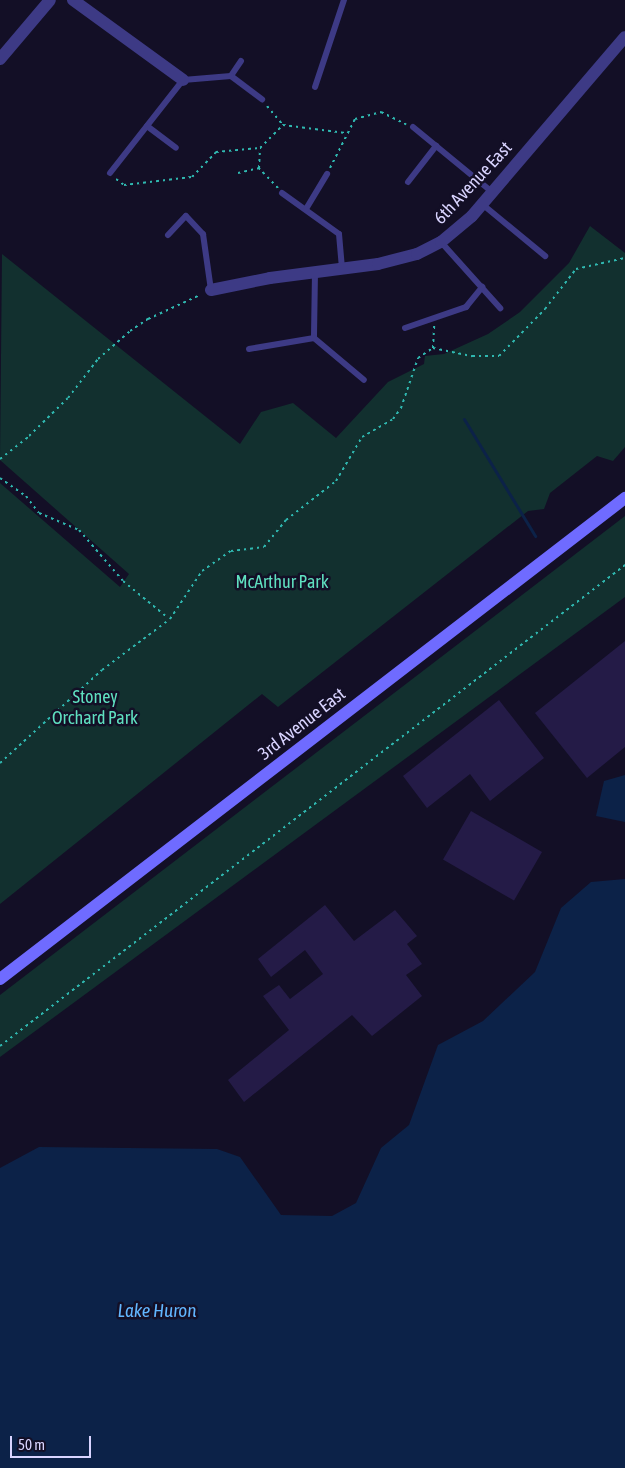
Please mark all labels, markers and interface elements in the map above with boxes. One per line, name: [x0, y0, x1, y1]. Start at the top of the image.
street label: 6th Avenue East: [429, 137, 517, 229]
park label: McArthur Park: [235, 571, 329, 593]
street label: 3rd Avenue East: [254, 683, 350, 765]
park label: Stoney Orchard Park: [52, 687, 138, 730]
water label: Lake Huron: [118, 1300, 196, 1322]
scale bar: [12, 1426, 94, 1458]
text: 50 m: [18, 1436, 45, 1453]

